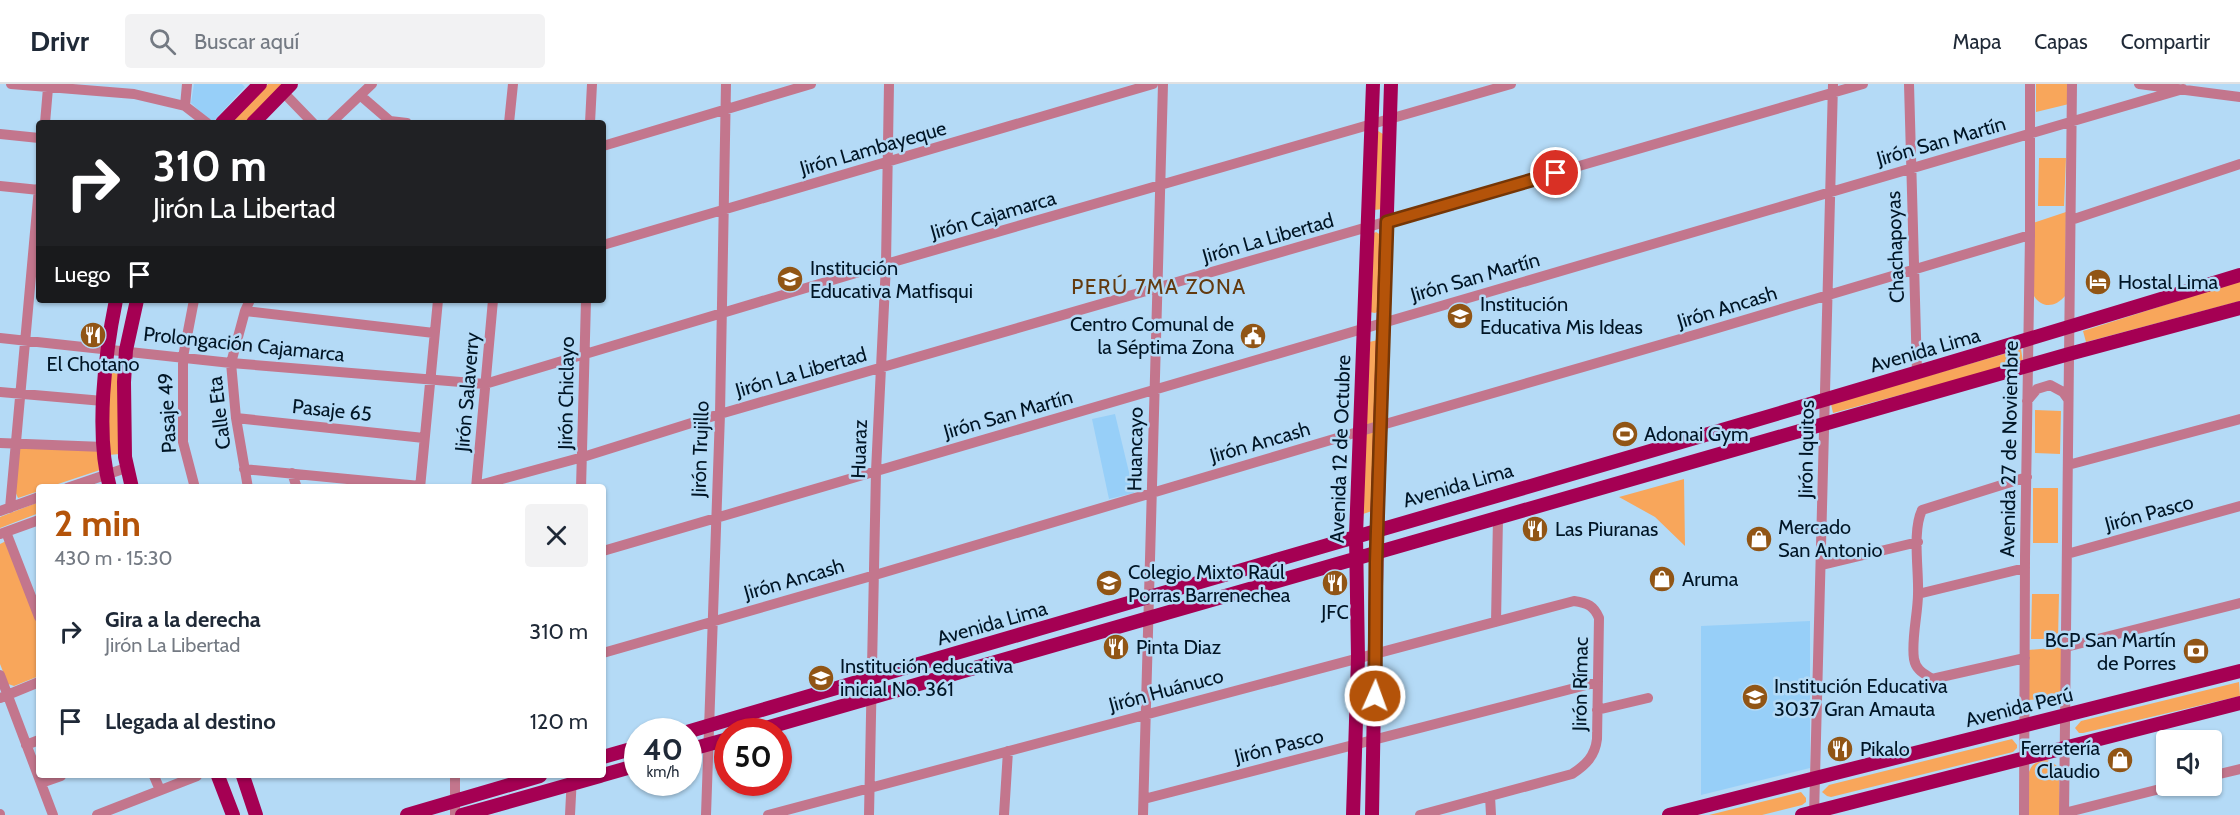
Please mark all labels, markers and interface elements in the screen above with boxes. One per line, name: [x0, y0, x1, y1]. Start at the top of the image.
search box: [125, 14, 545, 68]
text: Drivr: [30, 24, 89, 58]
icon: search: [146, 25, 179, 58]
text: Buscar aquí: [194, 28, 299, 55]
text: Mapa: [1953, 29, 2001, 54]
text: Capas: [2034, 29, 2088, 54]
text: Compartir: [2121, 29, 2210, 54]
street label: Jirón San Martín: [1873, 111, 2008, 171]
street label: Jirón Lambayeque: [796, 116, 949, 181]
text: 310 m: [153, 140, 267, 192]
icon: right: [54, 144, 132, 222]
pin: [1530, 147, 1581, 198]
icon: arrive: [1539, 156, 1572, 189]
street label: Jirón Cajamarca: [926, 186, 1059, 245]
street label: Chachapoyas: [1881, 191, 1909, 303]
text: Jirón La Libertad: [153, 192, 336, 225]
street label: Jirón La Libertad: [1199, 208, 1336, 268]
street label: Jirón San Martín: [1407, 247, 1542, 307]
place label: Institución Educativa Matfisqui: [810, 256, 973, 303]
icon: arrive: [123, 258, 156, 291]
text: Luego: [54, 261, 111, 288]
school or university icon: Institución Educativa Matfisqui: [775, 264, 805, 294]
hotel icon: Hostal Lima: [2083, 267, 2113, 297]
place label: Hostal Lima: [2118, 270, 2218, 294]
district label: PERÚ 7MA ZONA: [1071, 274, 1247, 299]
street label: Jirón Ancash: [1673, 280, 1780, 334]
place label: Institución Educativa Mis Ideas: [1480, 292, 1643, 339]
school or university icon: Institución Educativa Mis Ideas: [1445, 301, 1475, 331]
place label: Centro Comunal de la Séptima Zona: [1070, 312, 1234, 359]
restaurant icon: El Chotano: [78, 320, 108, 350]
street label: Prolongación Cajamarca: [142, 321, 346, 367]
public building icon: Centro Comunal de la Séptima Zona: [1238, 321, 1268, 351]
street label: Avenida Lima: [1867, 323, 1983, 377]
street label: Jirón Salaverry: [450, 331, 484, 454]
street label: Jirón Chiclayo: [553, 336, 579, 451]
street label: Avenida 27 de Noviembre: [1995, 340, 2023, 558]
street label: Jirón La Libertad: [732, 342, 869, 402]
place label: El Chotano: [47, 352, 139, 376]
street label: Avenida 12 de Octubre: [1325, 354, 1355, 544]
street label: Pasaje 49: [153, 372, 181, 454]
street label: Calle Eta: [203, 375, 235, 451]
street label: Jirón San Martín: [940, 384, 1075, 444]
street label: Pasaje 65: [291, 394, 373, 426]
street label: Jirón Trujillo: [686, 400, 714, 499]
street label: Jirón Iquitos: [1793, 400, 1819, 499]
street label: Huancayo: [1122, 407, 1148, 491]
street label: Jirón Ancash: [1206, 416, 1313, 468]
street label: Huaraz: [846, 419, 872, 479]
sports icon: Adonai Gym: [1610, 419, 1640, 449]
place label: Adonai Gym: [1644, 422, 1749, 446]
street label: Avenida Lima: [1400, 458, 1516, 512]
street label: Jirón Pasco: [2101, 490, 2196, 537]
text: 2 min: [54, 501, 141, 545]
button: close: [525, 504, 588, 567]
restaurant icon: Las Piuranas: [1520, 514, 1550, 544]
place label: Mercado San Antonio: [1778, 515, 1882, 562]
place label: Las Piuranas: [1555, 517, 1658, 541]
shop icon: Mercado San Antonio: [1744, 524, 1774, 554]
text: 430 m · 15:30: [54, 546, 172, 570]
street label: Jirón Ancash: [740, 553, 847, 605]
place label: Colegio Mixto Raúl Porras Barrenechea: [1128, 560, 1291, 607]
shop icon: Aruma: [1647, 564, 1677, 594]
place label: Aruma: [1682, 567, 1739, 591]
school or university icon: Colegio Mixto Raúl Porras Barrenechea: [1094, 568, 1124, 598]
restaurant icon: JFC: [1320, 568, 1350, 598]
street label: Avenida Lima: [934, 596, 1050, 650]
place label: JFC: [1320, 600, 1349, 624]
text: Gira a la derecha: [105, 606, 261, 633]
icon: right: [54, 615, 87, 648]
text: 310 m: [529, 618, 588, 645]
place label: BCP San Martín de Porres: [2045, 628, 2176, 675]
restaurant icon: Pinta Diaz: [1101, 632, 1131, 662]
text: Jirón La Libertad: [105, 633, 240, 657]
place label: Pinta Diaz: [1136, 635, 1221, 659]
bank icon: BCP San Martín de Porres: [2181, 636, 2211, 666]
street label: Jirón Rímac: [1567, 637, 1593, 732]
place label: Institución educativa inicial No. 361: [840, 654, 1014, 701]
school or university icon: Institución educativa inicial No. 361: [806, 663, 836, 693]
street label: Jirón Huánuco: [1105, 663, 1226, 717]
position arrow: [1343, 664, 1407, 728]
place label: Institución Educativa 3037 Gran Amauta: [1774, 674, 1948, 721]
school or university icon: Institución Educativa 3037 Gran Amauta: [1740, 682, 1770, 712]
street label: Avenida Perú: [1963, 682, 2075, 732]
icon: arrive: [54, 705, 87, 738]
text: Llegada al destino: [105, 708, 276, 735]
text: 120 m: [530, 708, 588, 735]
speed limit sign: 50: [714, 718, 792, 796]
street label: Jirón Pasco: [1231, 723, 1326, 769]
map controls: [2156, 730, 2222, 796]
button: sound: [2156, 730, 2222, 796]
text: 40: [643, 731, 683, 768]
restaurant icon: Pikalo: [1825, 734, 1855, 764]
place label: Ferretería Claudio: [2021, 736, 2100, 783]
place label: Pikalo: [1860, 737, 1910, 761]
shop icon: Ferretería Claudio: [2105, 745, 2135, 775]
text: km/h: [647, 763, 679, 781]

